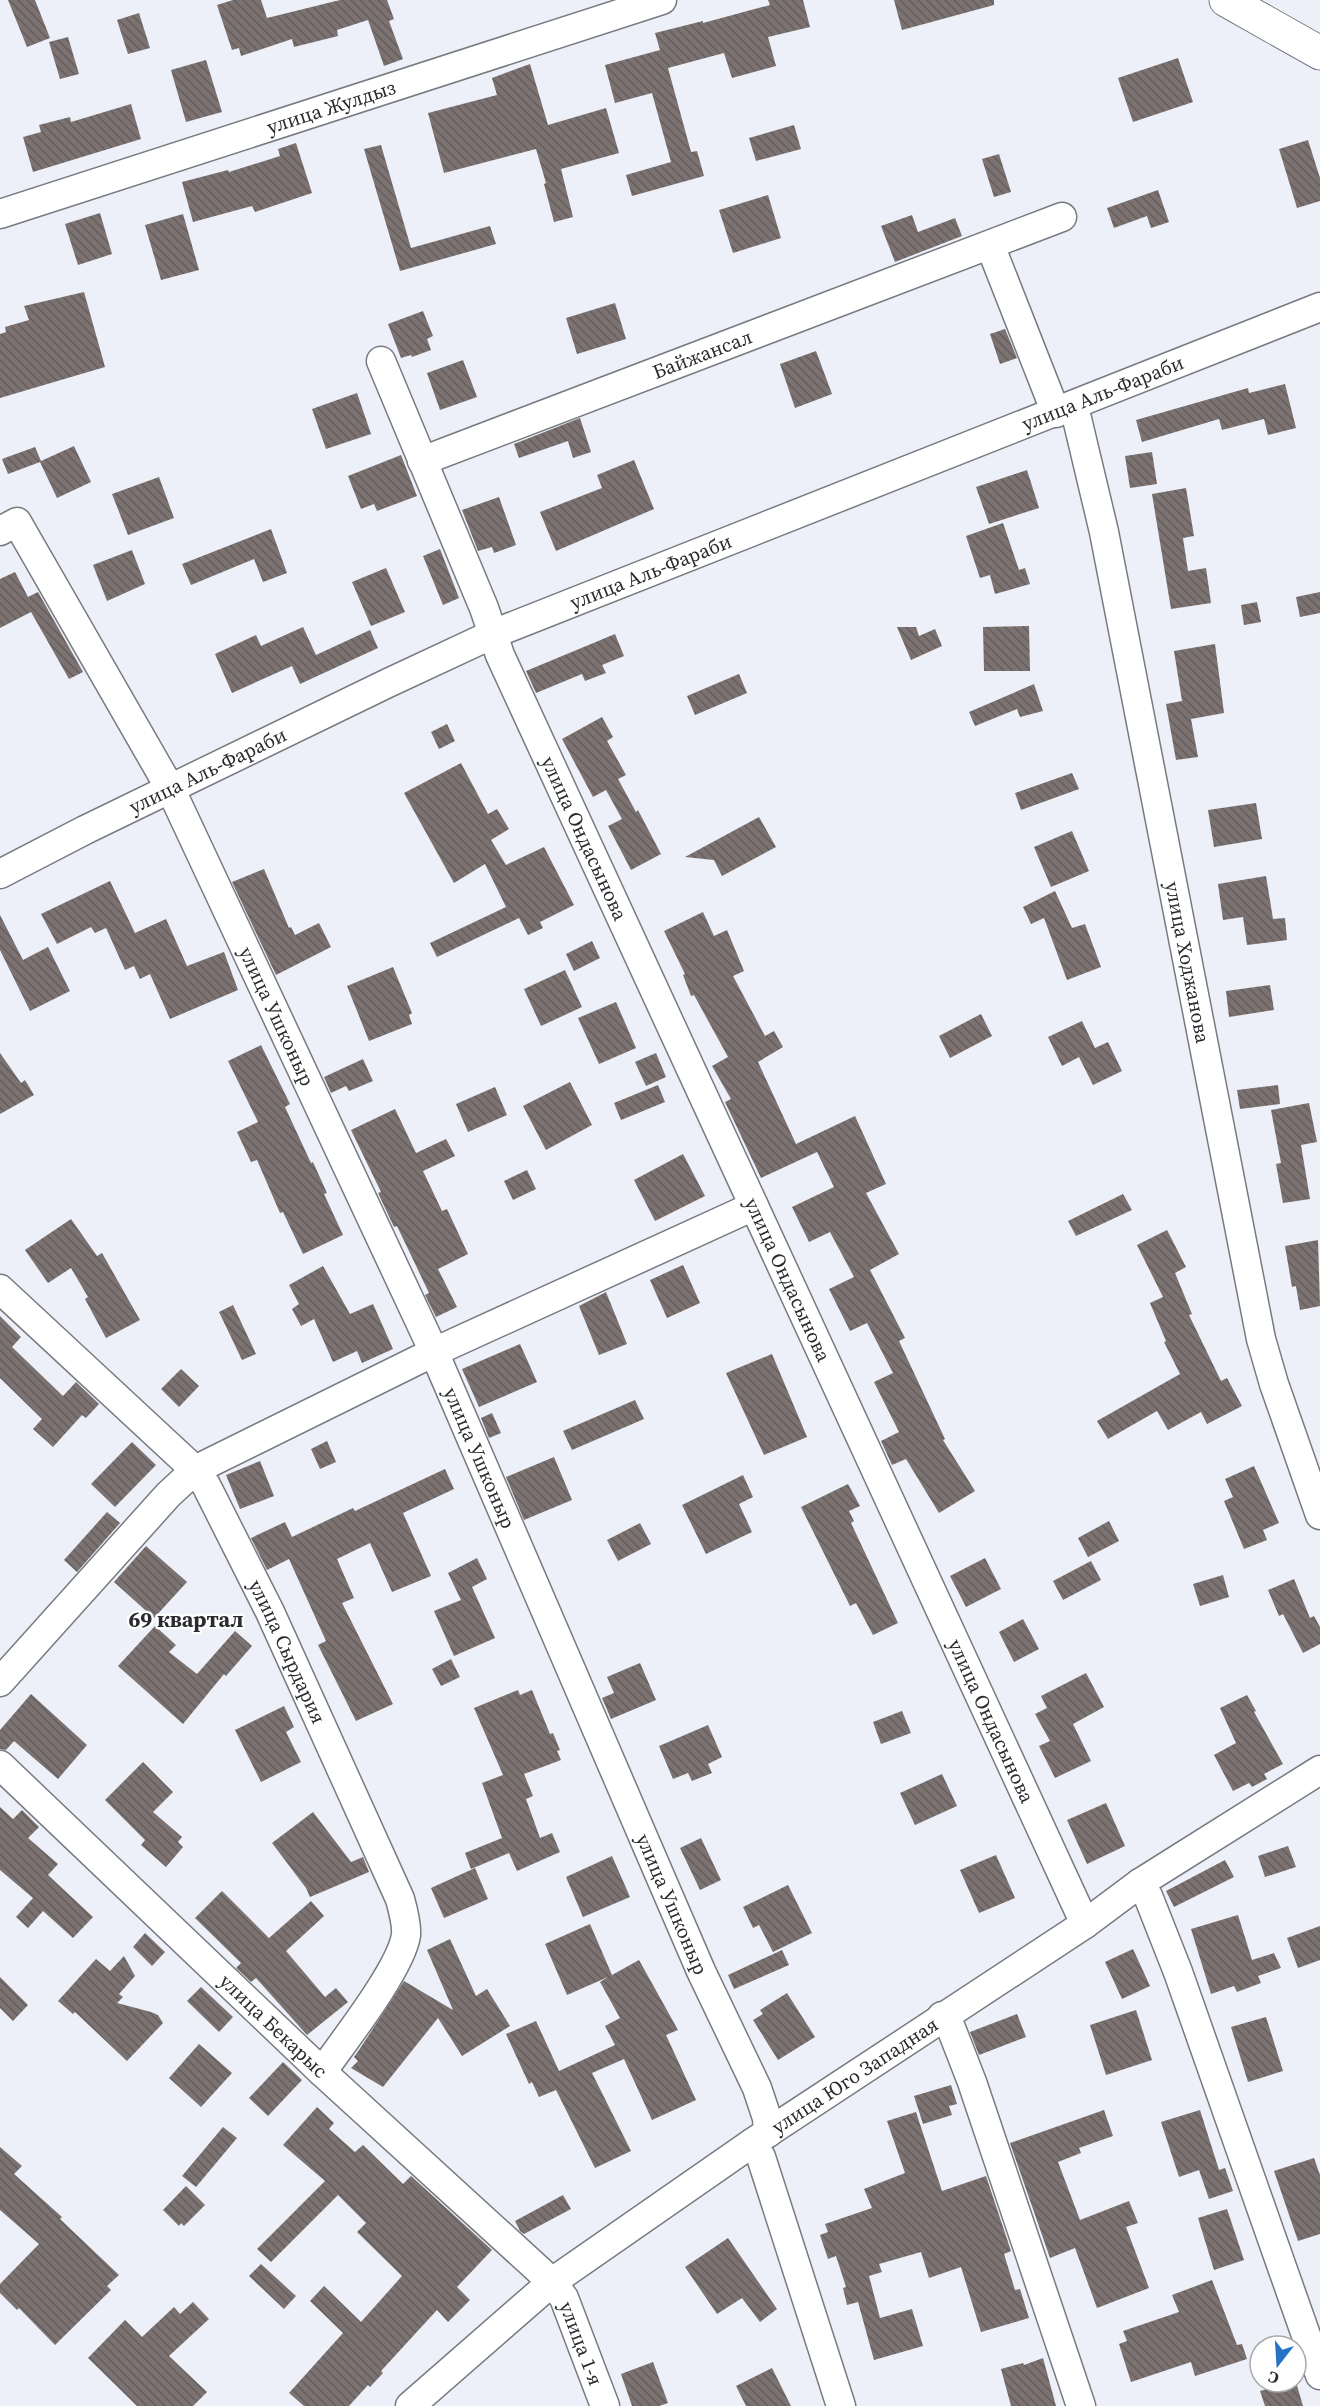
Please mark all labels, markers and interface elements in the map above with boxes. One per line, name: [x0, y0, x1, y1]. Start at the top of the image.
street label: улица Жулдыз: [263, 73, 399, 141]
street label: Байжансал: [649, 322, 756, 386]
street label: улица Аль-Фараби: [1018, 348, 1188, 438]
street label: улица Аль-Фараби: [566, 527, 736, 616]
street label: улица Аль-Фараби: [124, 720, 291, 821]
street label: улица Ондасынова: [535, 752, 635, 926]
street label: улица Ходжанова: [1158, 879, 1217, 1047]
street label: улица Ушконыр: [232, 942, 322, 1091]
street label: улица Ондасынова: [738, 1193, 838, 1367]
street label: улица Ушконыр: [437, 1383, 522, 1533]
street label: улица Сырдария: [242, 1575, 333, 1728]
district label: 69 квартал: [128, 1604, 244, 1634]
street label: улица Ондасынова: [941, 1634, 1042, 1808]
street label: улица Ушконыр: [629, 1829, 715, 1979]
street label: улица Бекарыс: [213, 1967, 334, 2085]
street label: улица Юго Западная: [766, 2010, 944, 2141]
street label: улица 1-я: [553, 2297, 610, 2390]
north arrow: [1248, 2334, 1308, 2394]
text: С: [1266, 2366, 1282, 2390]

